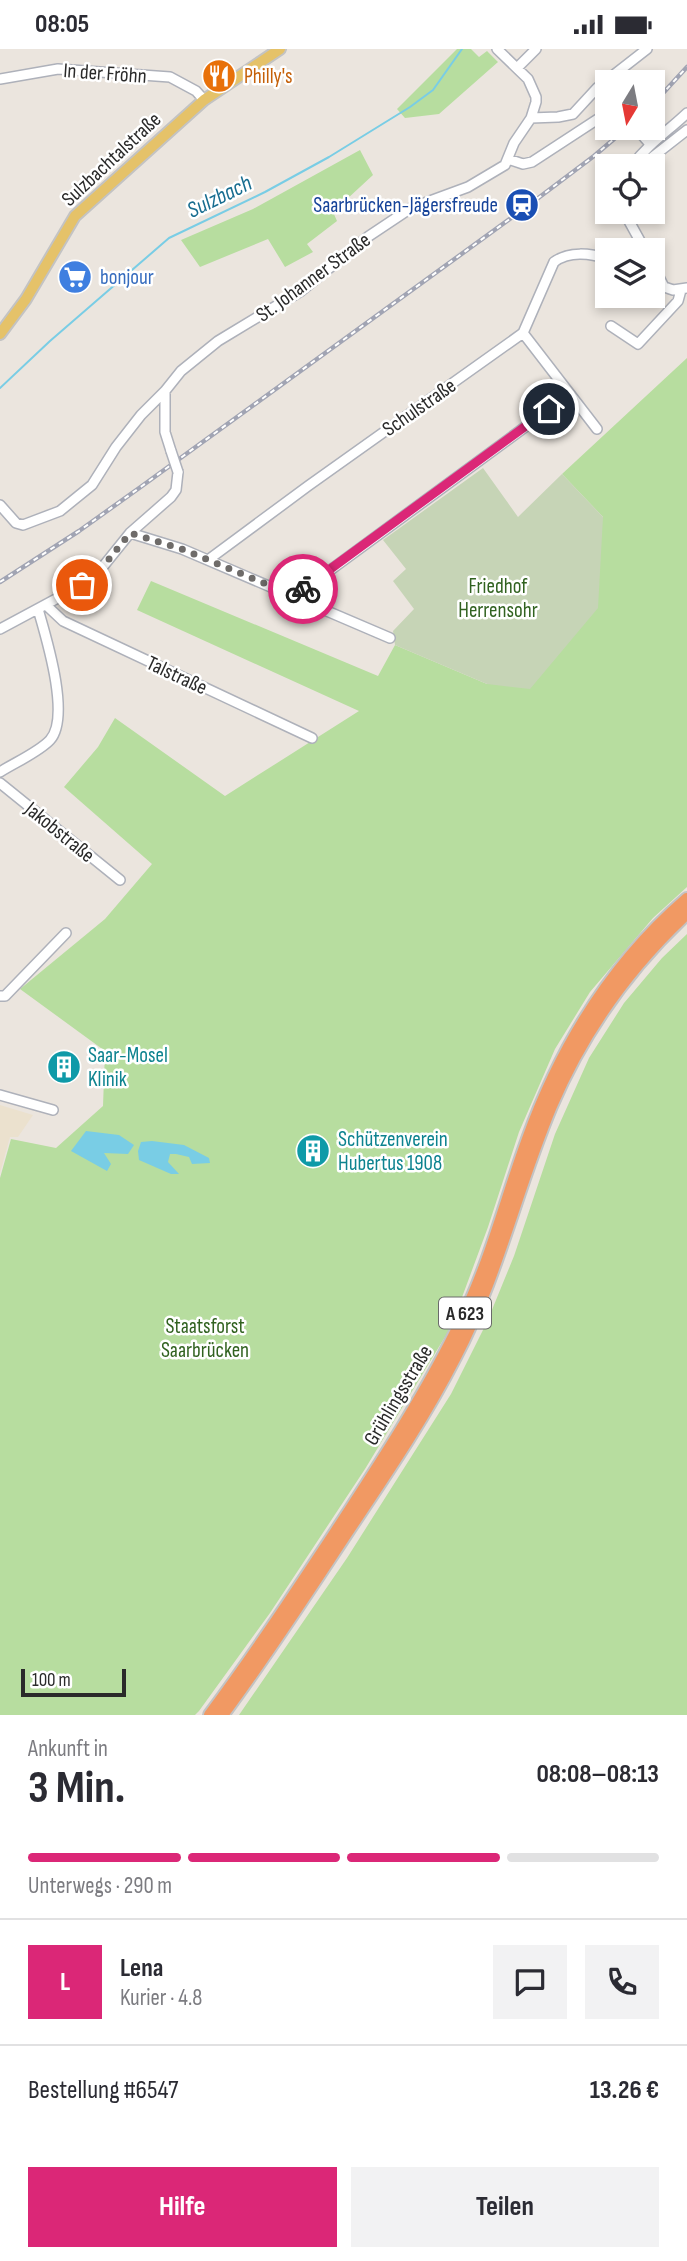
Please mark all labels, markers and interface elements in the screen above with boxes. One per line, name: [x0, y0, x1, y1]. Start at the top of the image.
text: 08:05: [35, 9, 89, 40]
restaurant icon: Philly's: [200, 57, 238, 95]
street label: In der Fröhn: [62, 58, 147, 89]
place label: Philly's: [244, 64, 293, 89]
north arrow: [595, 70, 665, 140]
map controls: [595, 70, 665, 308]
street label: Sulzbachtalstraße: [56, 107, 166, 212]
button: locate: [595, 154, 665, 224]
water label: Sulzbach: [182, 169, 257, 225]
station icon: Saarbrücken-Jägersfreude: [503, 186, 541, 224]
place label: Saarbrücken-Jägersfreude: [313, 193, 498, 218]
street label: St. Johanner Straße: [251, 228, 375, 327]
button: layers: [595, 238, 665, 308]
supermarket icon: bonjour: [56, 258, 94, 296]
place label: bonjour: [100, 265, 154, 290]
street label: Schulstraße: [378, 373, 461, 442]
pin: [519, 379, 579, 439]
icon: home: [530, 390, 568, 428]
courier: [268, 554, 338, 624]
pin: [52, 555, 112, 615]
icon: bag: [63, 566, 101, 604]
icon: bike: [284, 570, 322, 608]
park label: Friedhof Herrensohr: [458, 574, 538, 623]
street label: Talstraße: [142, 651, 211, 700]
street label: Jakobstraße: [19, 796, 100, 868]
place label: Saar-Mosel Klinik: [88, 1043, 168, 1092]
building icon: Saar-Mosel Klinik: [45, 1048, 83, 1086]
place label: Schützenverein Hubertus 1908: [338, 1127, 448, 1176]
building icon: Schützenverein Hubertus 1908: [294, 1132, 332, 1170]
road number: A 623: [439, 1297, 491, 1329]
park label: Staatsforst Saarbrücken: [161, 1314, 249, 1363]
street label: Grühlingsstraße: [359, 1341, 438, 1450]
scale bar: [21, 1666, 126, 1698]
text: 100 m: [32, 1669, 71, 1692]
text: Ankunft in: [28, 1735, 108, 1763]
text: 08:08–08:13: [536, 1759, 659, 1790]
text: 3 Min.: [28, 1761, 125, 1816]
text: Unterwegs · 290 m: [28, 1872, 172, 1900]
button: chat: [493, 1945, 567, 2019]
button: phone: [585, 1945, 659, 2019]
text: Lena: [120, 1953, 163, 1984]
text: L: [60, 1967, 70, 1998]
text: Kurier · 4.8: [120, 1984, 202, 2012]
text: Bestellung #6547: [28, 2075, 179, 2106]
text: 13.26 €: [590, 2075, 659, 2106]
button: Hilfe: [28, 2167, 337, 2247]
button: Teilen: [351, 2167, 659, 2247]

